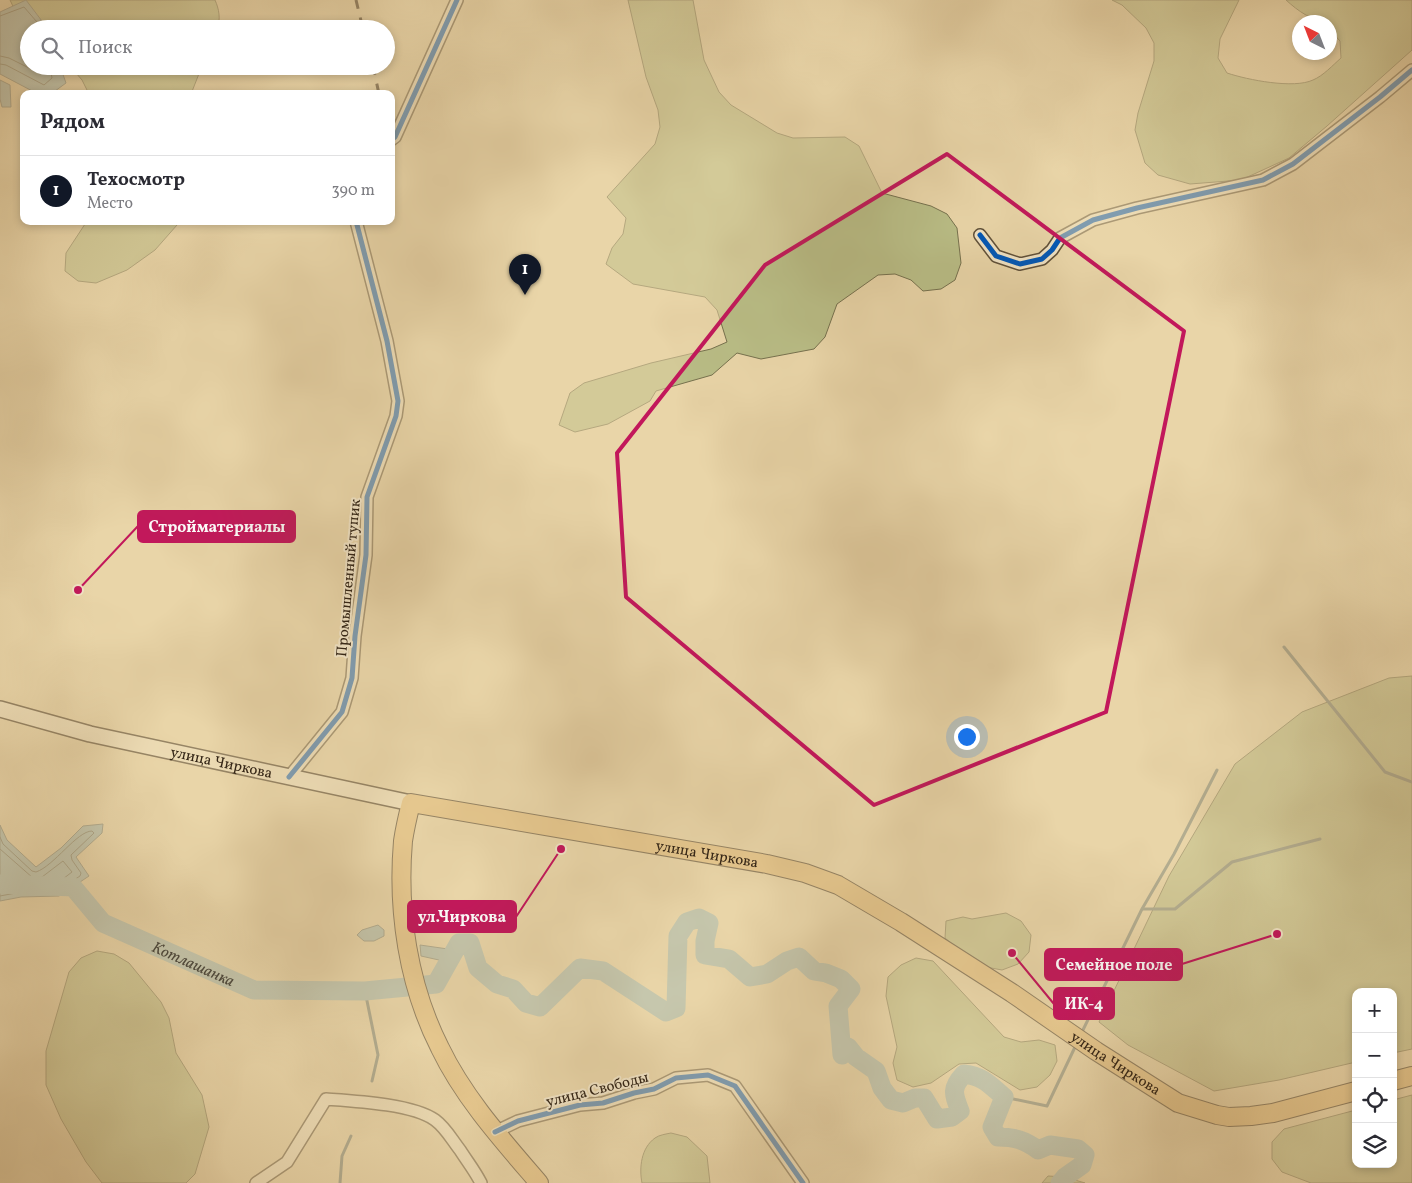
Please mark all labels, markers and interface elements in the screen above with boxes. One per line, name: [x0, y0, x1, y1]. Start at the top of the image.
north arrow: [1292, 15, 1337, 60]
search box: [20, 20, 395, 75]
icon: search: [38, 34, 66, 62]
text: Поиск: [78, 35, 132, 61]
text: Рядом: [40, 108, 105, 137]
text: Техосмотр: [87, 167, 185, 193]
text: 1: [53, 180, 59, 202]
text: 390 m: [332, 180, 375, 202]
text: Место: [87, 193, 133, 215]
pin: 1: [509, 254, 541, 295]
street label: Промышленный тупик: [332, 498, 367, 658]
callout: Стройматериалы: [138, 511, 295, 542]
text: Стройматериалы: [149, 517, 285, 539]
your location: [954, 724, 980, 750]
street label: улица Чиркова: [168, 743, 274, 785]
street label: улица Чиркова: [654, 836, 760, 874]
callout: ул.Чиркова: [408, 901, 516, 932]
text: ул.Чиркова: [418, 907, 506, 929]
water label: Котлашанка: [148, 937, 238, 993]
callout: Семейное поле: [1045, 949, 1182, 980]
text: Семейное поле: [1056, 955, 1172, 977]
callout: ИК-4: [1054, 988, 1114, 1019]
map controls: [1352, 988, 1397, 1168]
button: +: [1352, 988, 1397, 1033]
text: ИК-4: [1064, 994, 1104, 1016]
street label: улица Чиркова: [1065, 1027, 1164, 1101]
button: −: [1352, 1033, 1397, 1078]
street label: улица Свободы: [544, 1067, 651, 1113]
button: locate: [1352, 1078, 1397, 1123]
button: layers: [1352, 1123, 1397, 1168]

